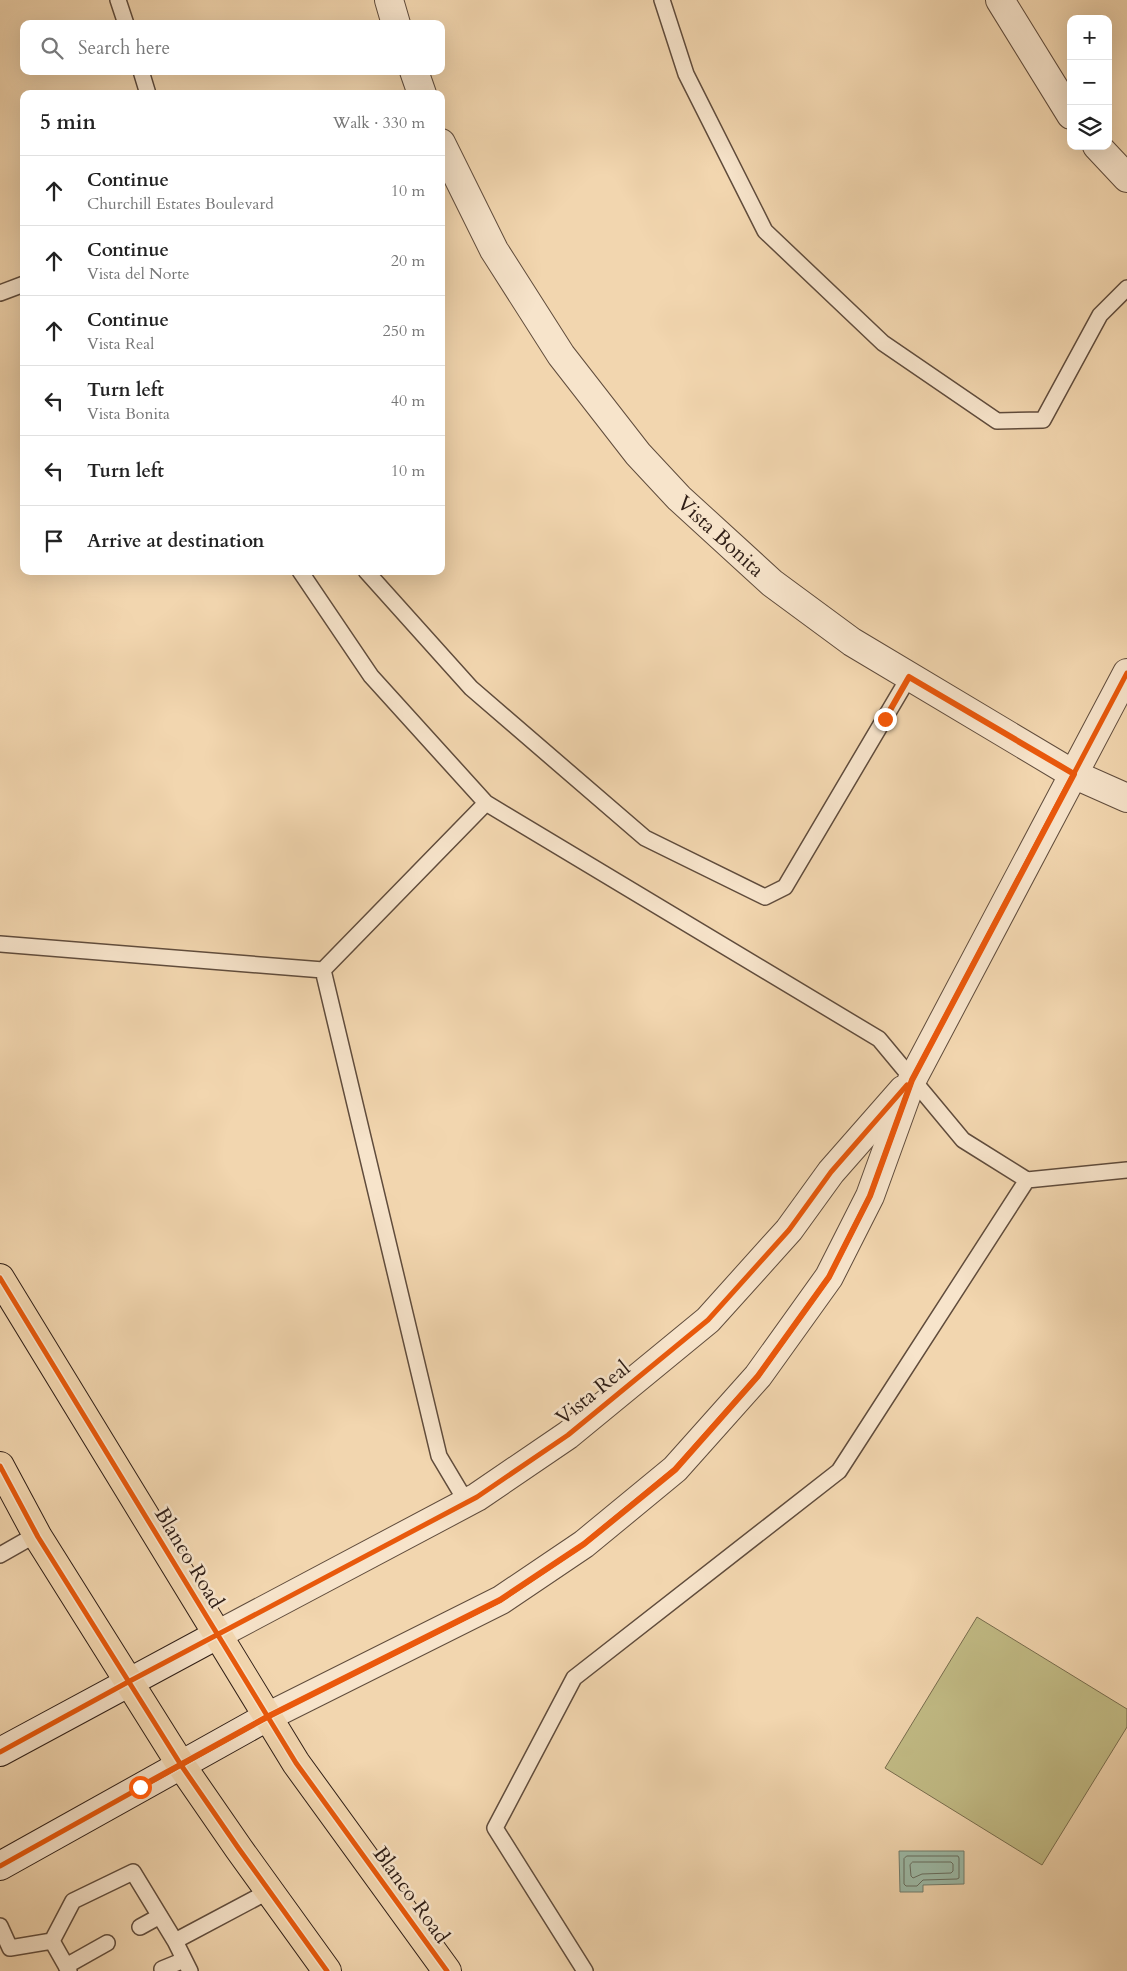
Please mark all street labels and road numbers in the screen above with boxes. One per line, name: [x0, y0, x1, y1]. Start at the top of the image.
street label: Vista Bonita: [671, 489, 771, 584]
street label: Vista Real: [550, 1354, 636, 1432]
street label: Blanco Road: [147, 1502, 231, 1614]
street label: Blanco Road: [366, 1841, 456, 1949]

